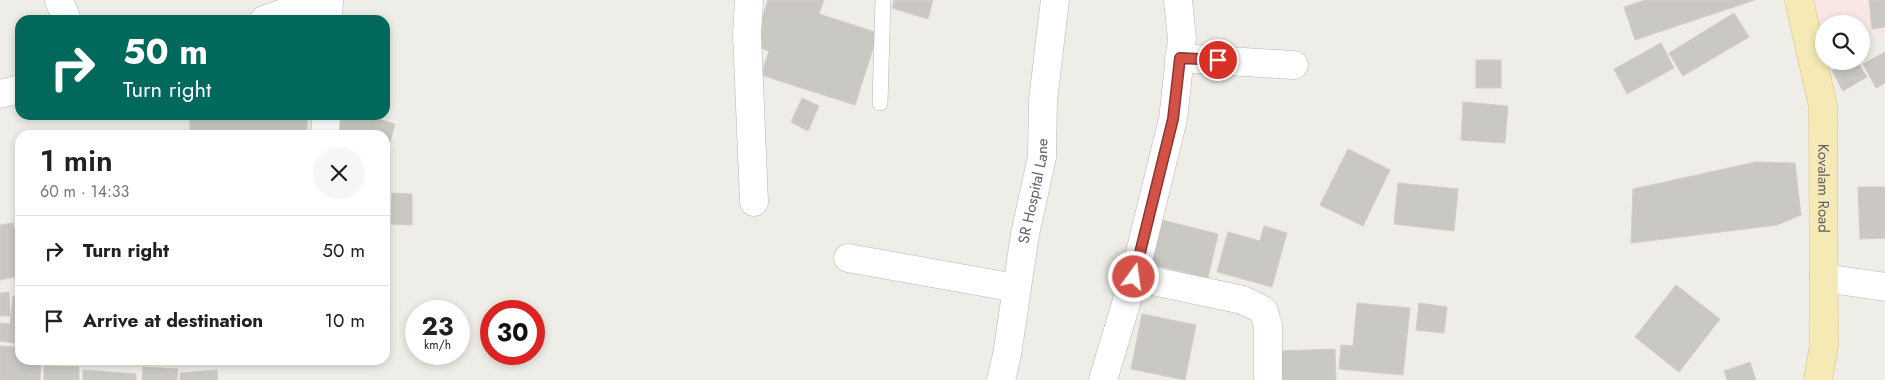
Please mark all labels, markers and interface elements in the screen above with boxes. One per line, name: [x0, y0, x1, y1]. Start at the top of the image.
map controls: [1815, 15, 1870, 70]
button: search: [1815, 15, 1870, 70]
text: 50 m: [123, 27, 208, 77]
icon: right: [40, 35, 105, 100]
pin: [1197, 39, 1239, 81]
icon: arrive: [1204, 46, 1232, 74]
text: Turn right: [123, 73, 211, 105]
street label: SR Hospital Lane: [1013, 138, 1053, 245]
text: 1 min: [40, 139, 113, 182]
street label: Kovalam Road: [1812, 144, 1835, 233]
button: close: [313, 147, 365, 199]
text: 60 m · 14:33: [40, 180, 129, 203]
icon: right: [40, 237, 68, 265]
text: Turn right: [83, 237, 169, 264]
text: 50 m: [322, 237, 365, 264]
position arrow: [1107, 250, 1159, 302]
speed limit sign: 30: [480, 300, 545, 365]
icon: arrive: [40, 307, 68, 335]
text: Arrive at destination: [83, 307, 263, 334]
text: 10 m: [325, 307, 365, 334]
text: 23: [422, 308, 453, 344]
text: km/h: [424, 336, 451, 354]

